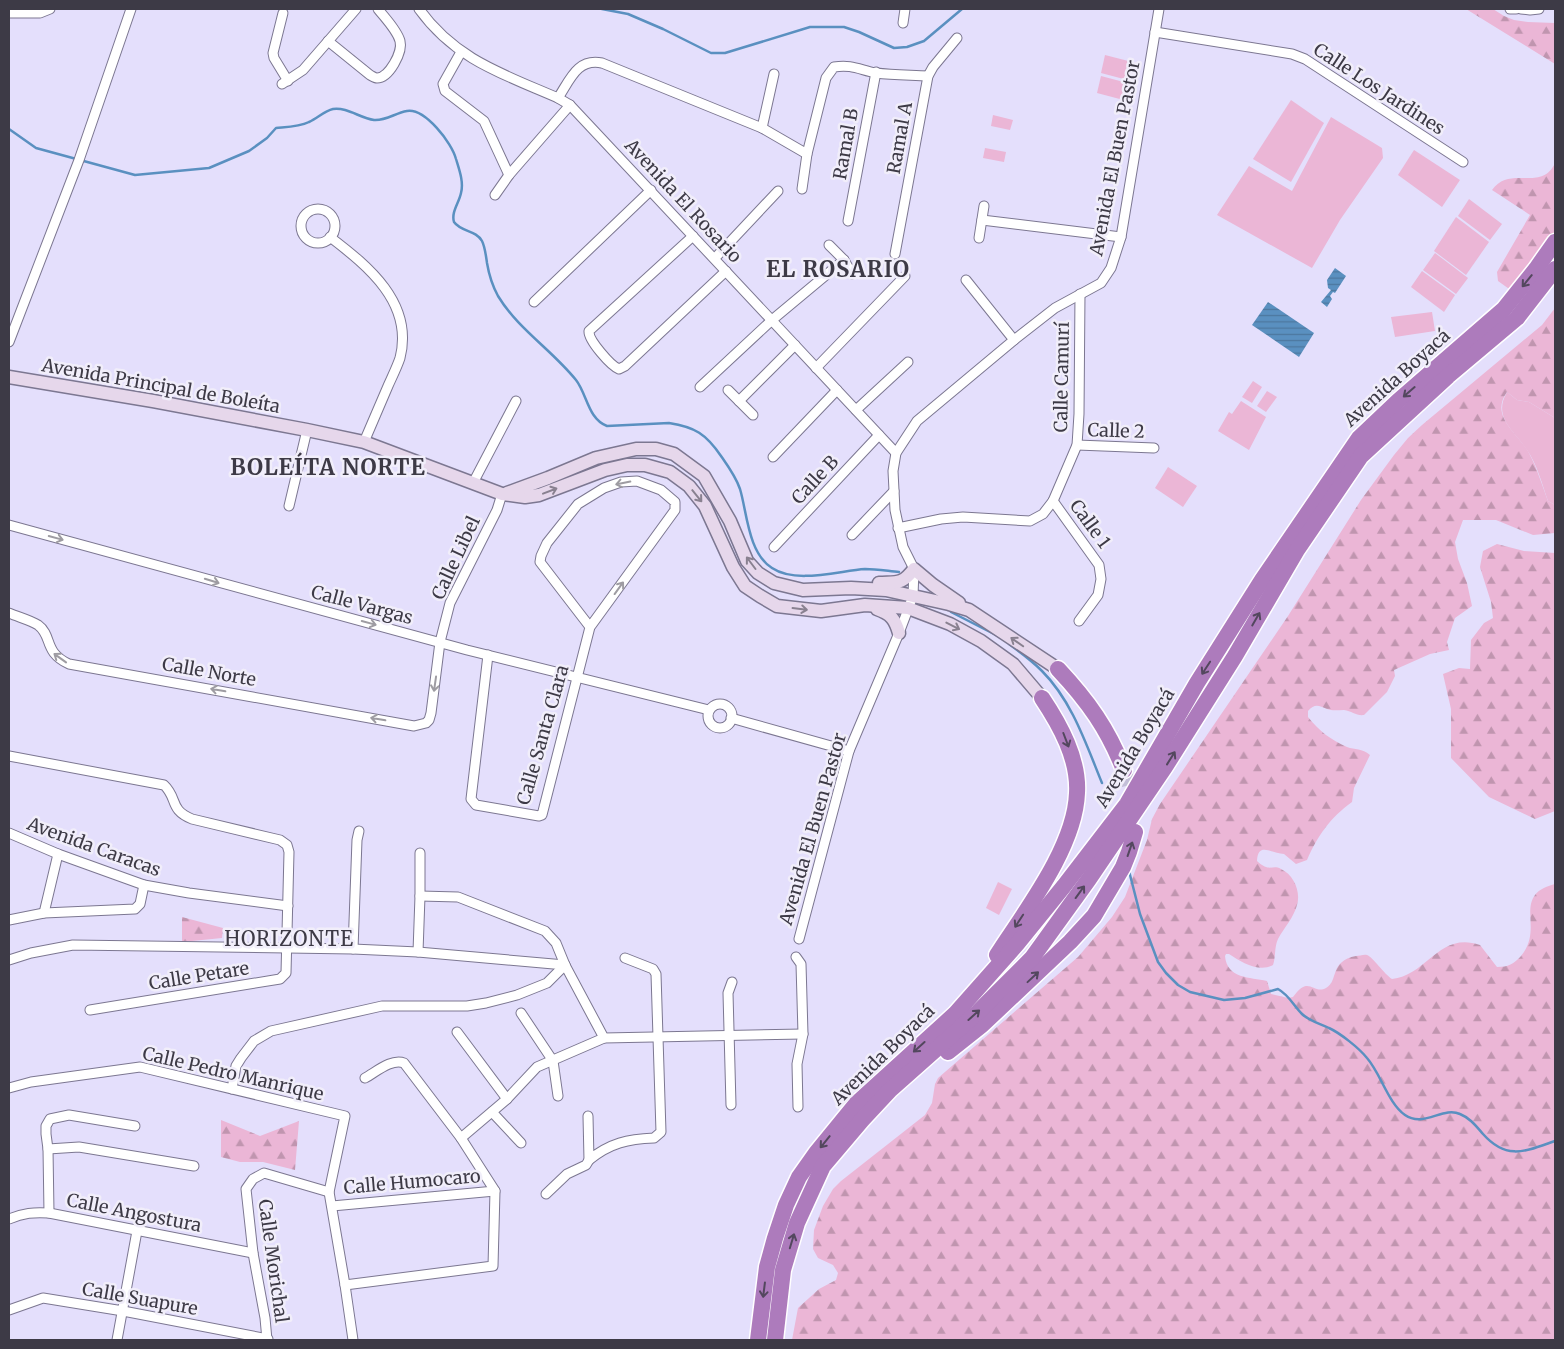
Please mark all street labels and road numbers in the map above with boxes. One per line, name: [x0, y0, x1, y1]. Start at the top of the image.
street label: Calle Los Jardines: [1309, 38, 1449, 140]
street label: Avenida El Buen Pastor: [1084, 58, 1145, 259]
street label: Ramal A: [882, 100, 917, 176]
street label: Ramal B: [828, 107, 863, 181]
street label: Avenida El Rosario: [619, 133, 747, 267]
street label: Calle Camurí: [1049, 320, 1074, 432]
street label: Avenida Boyacá: [1338, 324, 1455, 432]
street label: Avenida Principal de Boleíta: [39, 353, 282, 418]
street label: Calle 2: [1087, 418, 1145, 443]
street label: Calle B: [786, 450, 843, 509]
street label: Calle 1: [1065, 495, 1116, 553]
street label: Calle Libel: [426, 512, 485, 603]
street label: Calle Vargas: [309, 580, 416, 629]
street label: Calle Norte: [160, 652, 258, 691]
street label: Calle Santa Clara: [512, 662, 574, 807]
street label: Avenida Boyacá: [1089, 684, 1179, 812]
street label: Avenida El Buen Pastor: [774, 730, 851, 929]
street label: Avenida Caracas: [23, 811, 164, 881]
street label: Calle Petare: [147, 956, 251, 995]
street label: Avenida Boyacá: [825, 999, 940, 1111]
street label: Calle Pedro Manrique: [140, 1041, 326, 1106]
street label: Calle Humocaro: [343, 1164, 481, 1199]
street label: Calle Angostura: [65, 1188, 204, 1237]
street label: Calle Morichal: [253, 1198, 294, 1325]
street label: Calle Suapure: [80, 1277, 200, 1320]

